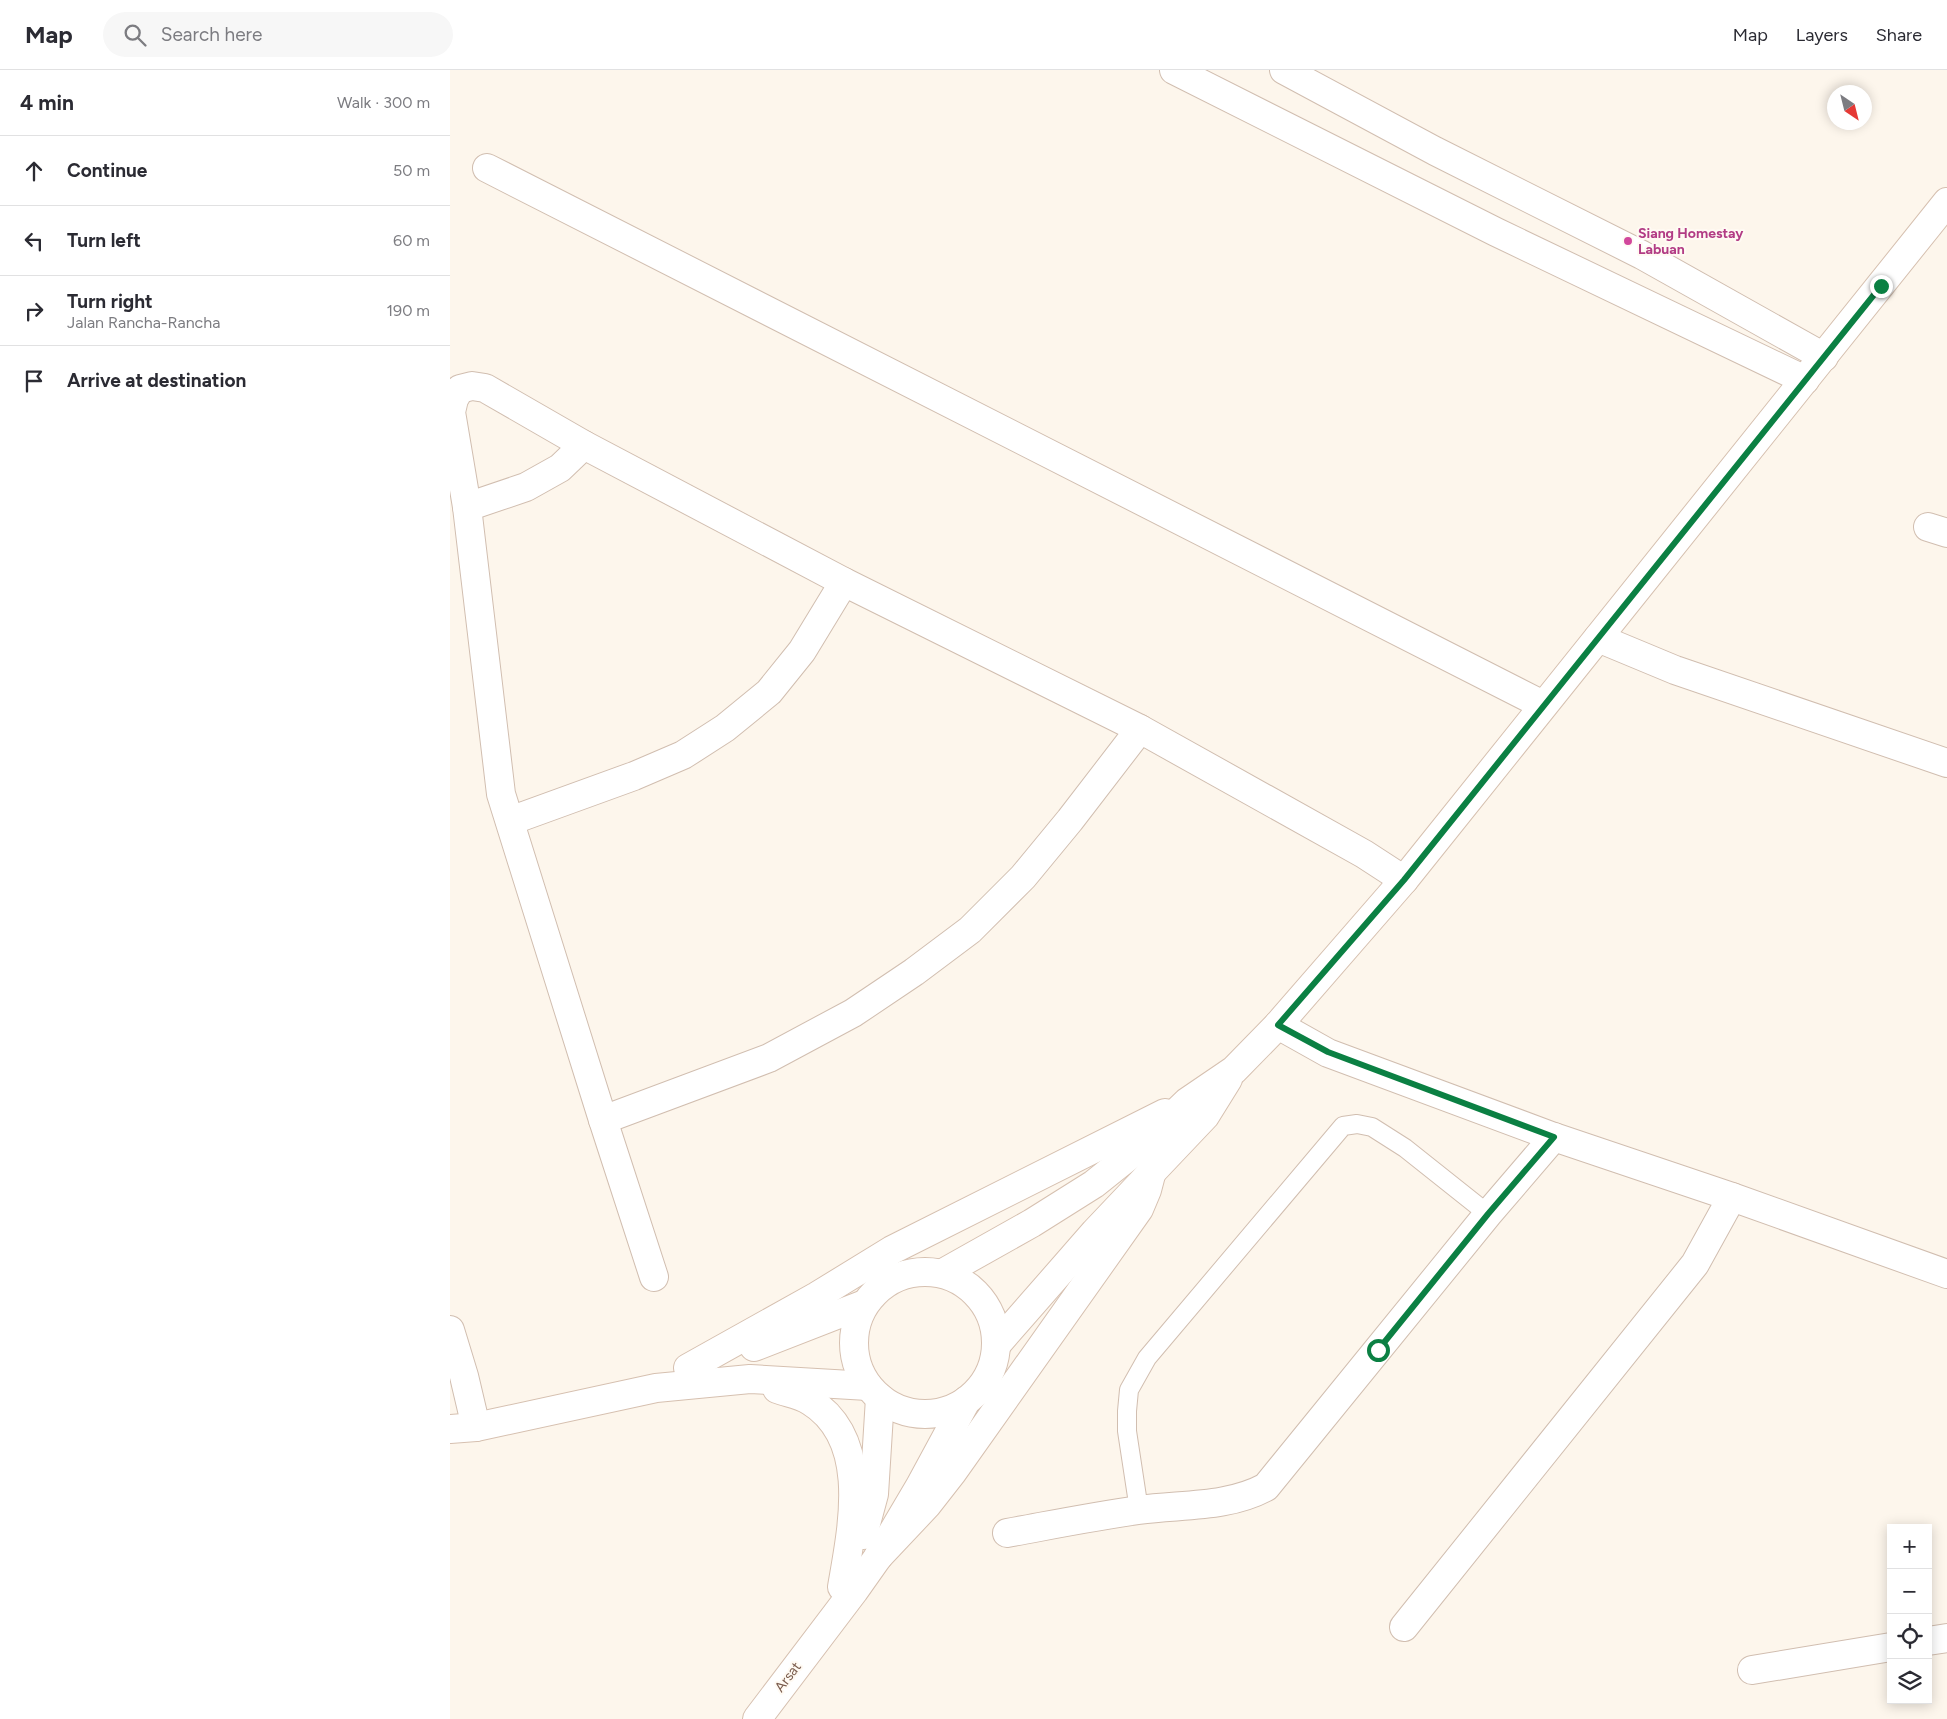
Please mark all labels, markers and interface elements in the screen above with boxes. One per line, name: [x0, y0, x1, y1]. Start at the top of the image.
search box: [103, 12, 453, 57]
text: Map: [25, 20, 73, 49]
icon: search: [121, 21, 149, 49]
text: Search here: [161, 23, 262, 46]
text: Map: [1733, 24, 1768, 46]
text: Layers: [1796, 24, 1848, 46]
text: Share: [1876, 24, 1922, 46]
north arrow: [1827, 85, 1872, 130]
text: 4 min: [20, 90, 74, 115]
text: Walk · 300 m: [337, 93, 430, 112]
icon: ahead: [20, 157, 48, 185]
text: Continue: [67, 159, 147, 182]
text: 50 m: [393, 161, 430, 180]
place label: Siang Homestay Labuan: [1638, 225, 1744, 258]
icon: left: [20, 227, 48, 255]
text: Turn left: [67, 229, 141, 252]
text: 60 m: [393, 231, 430, 250]
marker: Siang Homestay Labuan: [1622, 235, 1634, 247]
route end: [1870, 275, 1893, 298]
text: Turn right: [67, 290, 153, 313]
icon: right: [20, 297, 48, 325]
text: 190 m: [387, 301, 430, 320]
text: Jalan Rancha-Rancha: [67, 313, 220, 332]
icon: arrive: [20, 367, 48, 395]
text: Arrive at destination: [67, 369, 246, 392]
route start: [1367, 1339, 1390, 1362]
map controls: [1887, 1524, 1932, 1704]
button: +: [1887, 1524, 1932, 1569]
button: −: [1887, 1569, 1932, 1614]
button: locate: [1887, 1614, 1932, 1659]
street label: Arsat: [771, 1659, 805, 1695]
button: layers: [1887, 1659, 1932, 1704]

